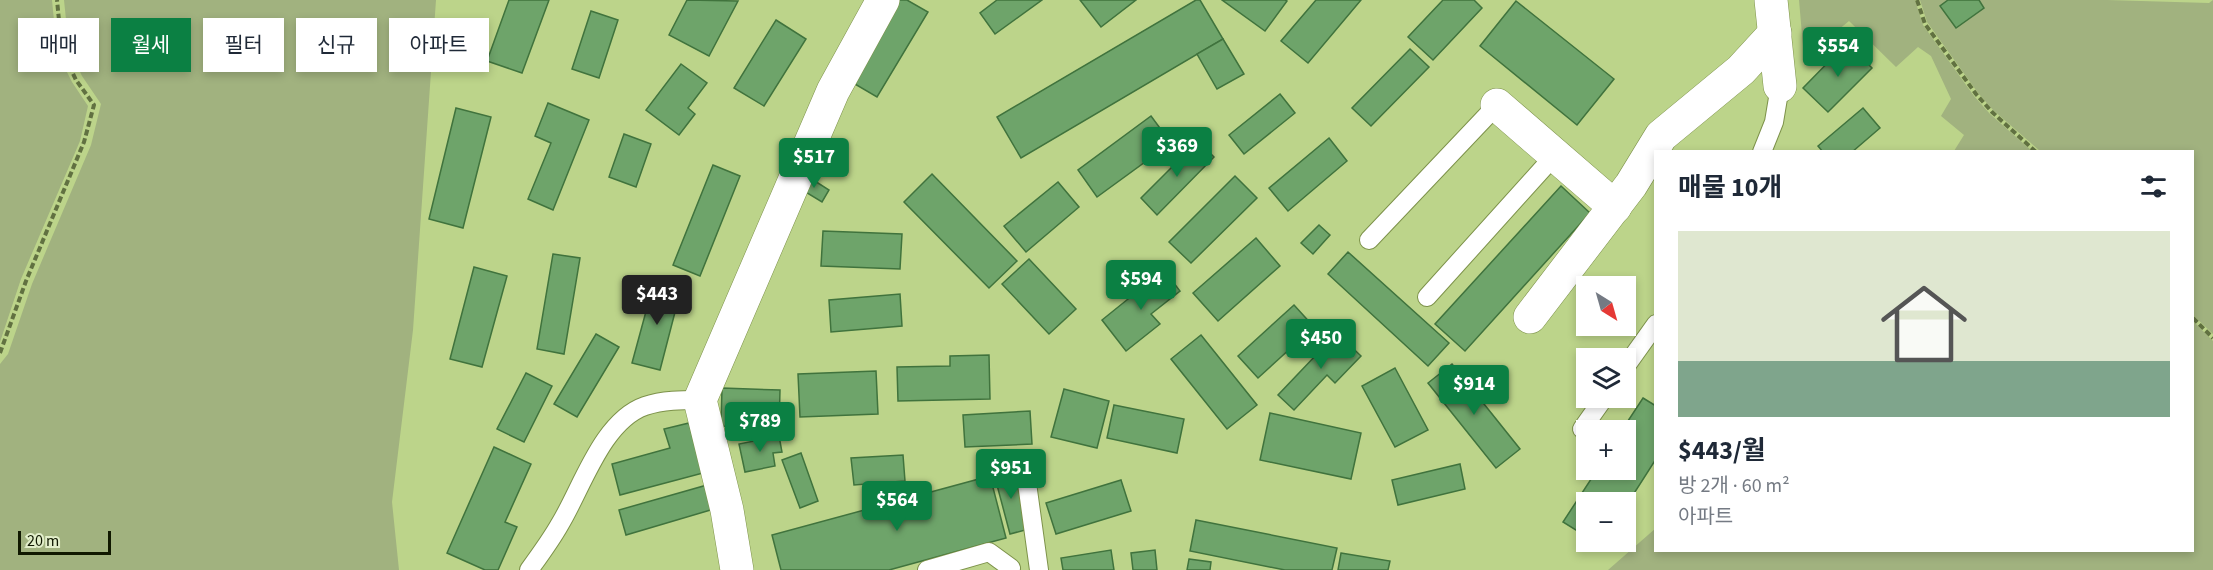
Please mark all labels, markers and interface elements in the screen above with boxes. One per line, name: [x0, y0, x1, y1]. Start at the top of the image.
chip: 매매: [18, 18, 99, 72]
chip: 월세: [111, 18, 191, 72]
chip: 필터: [203, 18, 284, 72]
chip: 신규: [296, 18, 377, 72]
chip: 아파트: [389, 18, 489, 72]
pin: $554: [1802, 27, 1874, 78]
text: $554: [1817, 32, 1859, 60]
pin: $369: [1141, 127, 1213, 178]
text: $369: [1156, 132, 1198, 160]
pin: $517: [778, 138, 850, 189]
text: $517: [793, 143, 835, 171]
text: 매물 10개: [1678, 169, 1782, 206]
icon: filters: [2137, 170, 2170, 203]
pin: $594: [1105, 260, 1177, 311]
text: $594: [1120, 265, 1162, 293]
icon: home: [1870, 270, 1978, 378]
pin: $443: [621, 275, 693, 326]
north arrow: [1576, 276, 1636, 336]
map controls: [1576, 276, 1636, 552]
text: $443: [636, 280, 678, 308]
pin: $450: [1285, 319, 1357, 370]
text: $450: [1300, 324, 1342, 352]
button: layers: [1576, 348, 1636, 408]
pin: $914: [1438, 365, 1510, 416]
text: $914: [1453, 370, 1495, 398]
pin: $789: [724, 402, 796, 453]
text: $789: [739, 407, 781, 435]
button: +: [1576, 420, 1636, 480]
text: $443/월: [1678, 432, 1766, 469]
pin: $951: [975, 449, 1047, 500]
text: $951: [990, 454, 1032, 482]
text: 방 2개 · 60 m²: [1678, 472, 1790, 500]
pin: $564: [861, 481, 933, 532]
text: $564: [876, 486, 918, 514]
button: −: [1576, 492, 1636, 552]
text: 아파트: [1678, 503, 1733, 531]
scale bar: [18, 528, 111, 556]
text: 20 m: [27, 530, 59, 552]

